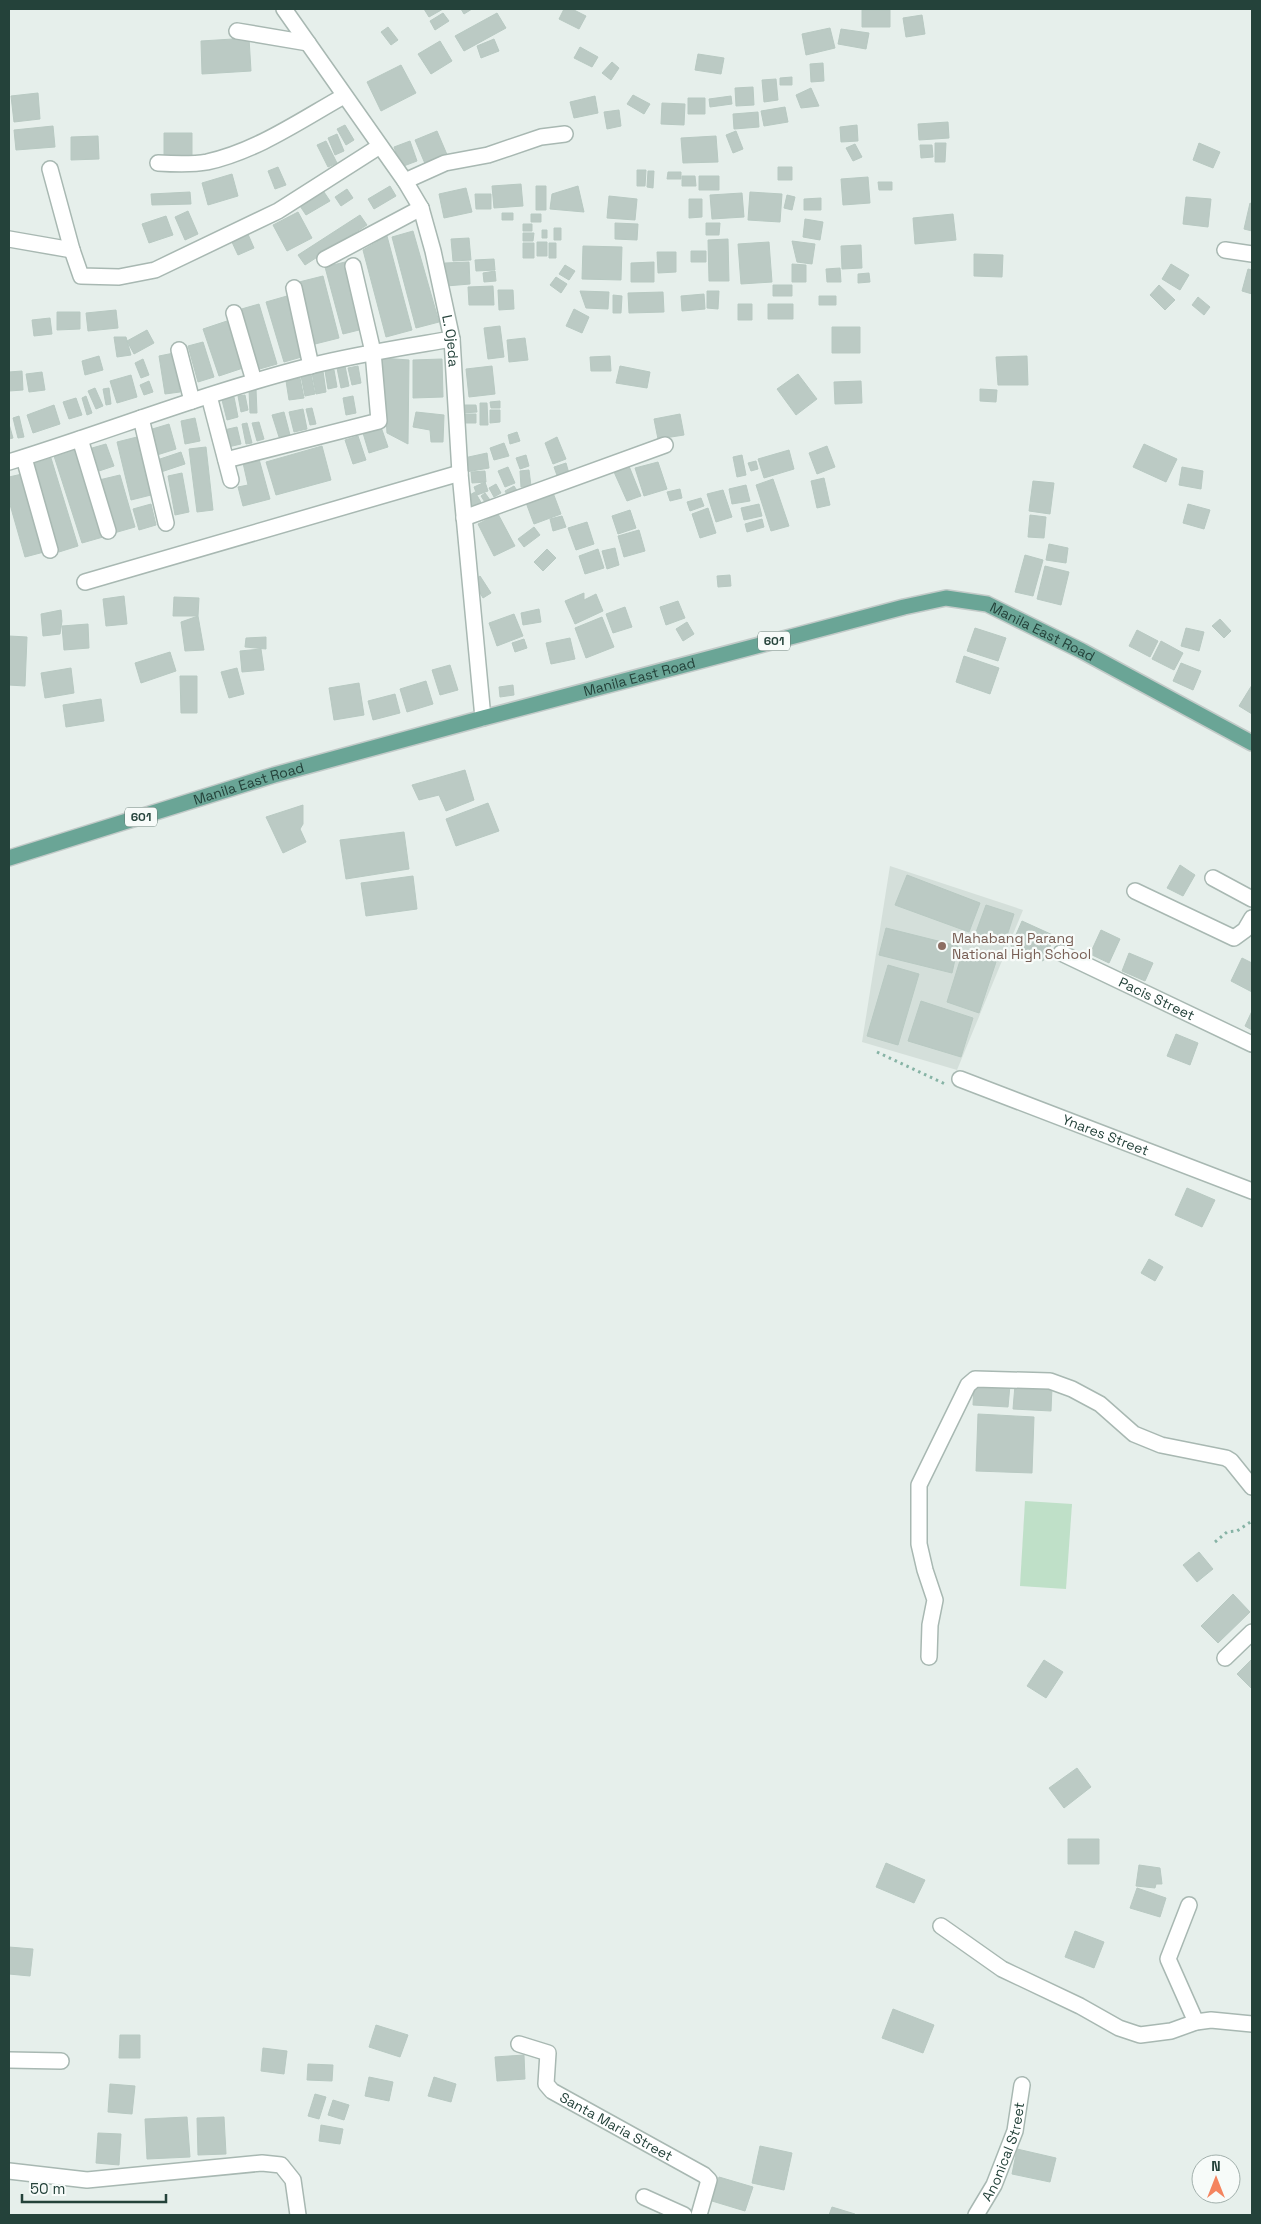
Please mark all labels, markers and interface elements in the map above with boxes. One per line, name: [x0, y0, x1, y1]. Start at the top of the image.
street label: L. Ojeda: [438, 313, 463, 367]
street label: Manila East Road: [987, 598, 1098, 665]
road number: 601: [758, 631, 790, 650]
street label: Manila East Road: [581, 653, 697, 700]
street label: Manila East Road: [191, 758, 306, 809]
road number: 601: [125, 808, 157, 826]
place label: Mahabang Parang National High School: [952, 929, 1091, 963]
marker: Mahabang Parang National High School: [936, 940, 948, 952]
street label: Pacis Street: [1116, 973, 1197, 1024]
street label: Ynares Street: [1060, 1110, 1152, 1160]
street label: Santa Maria Street: [556, 2088, 676, 2165]
street label: Anonical Street: [977, 2101, 1028, 2204]
north arrow: [1191, 2154, 1241, 2204]
text: N: [1211, 2157, 1221, 2175]
scale bar: [22, 2172, 166, 2204]
text: 50 m: [30, 2179, 65, 2198]

